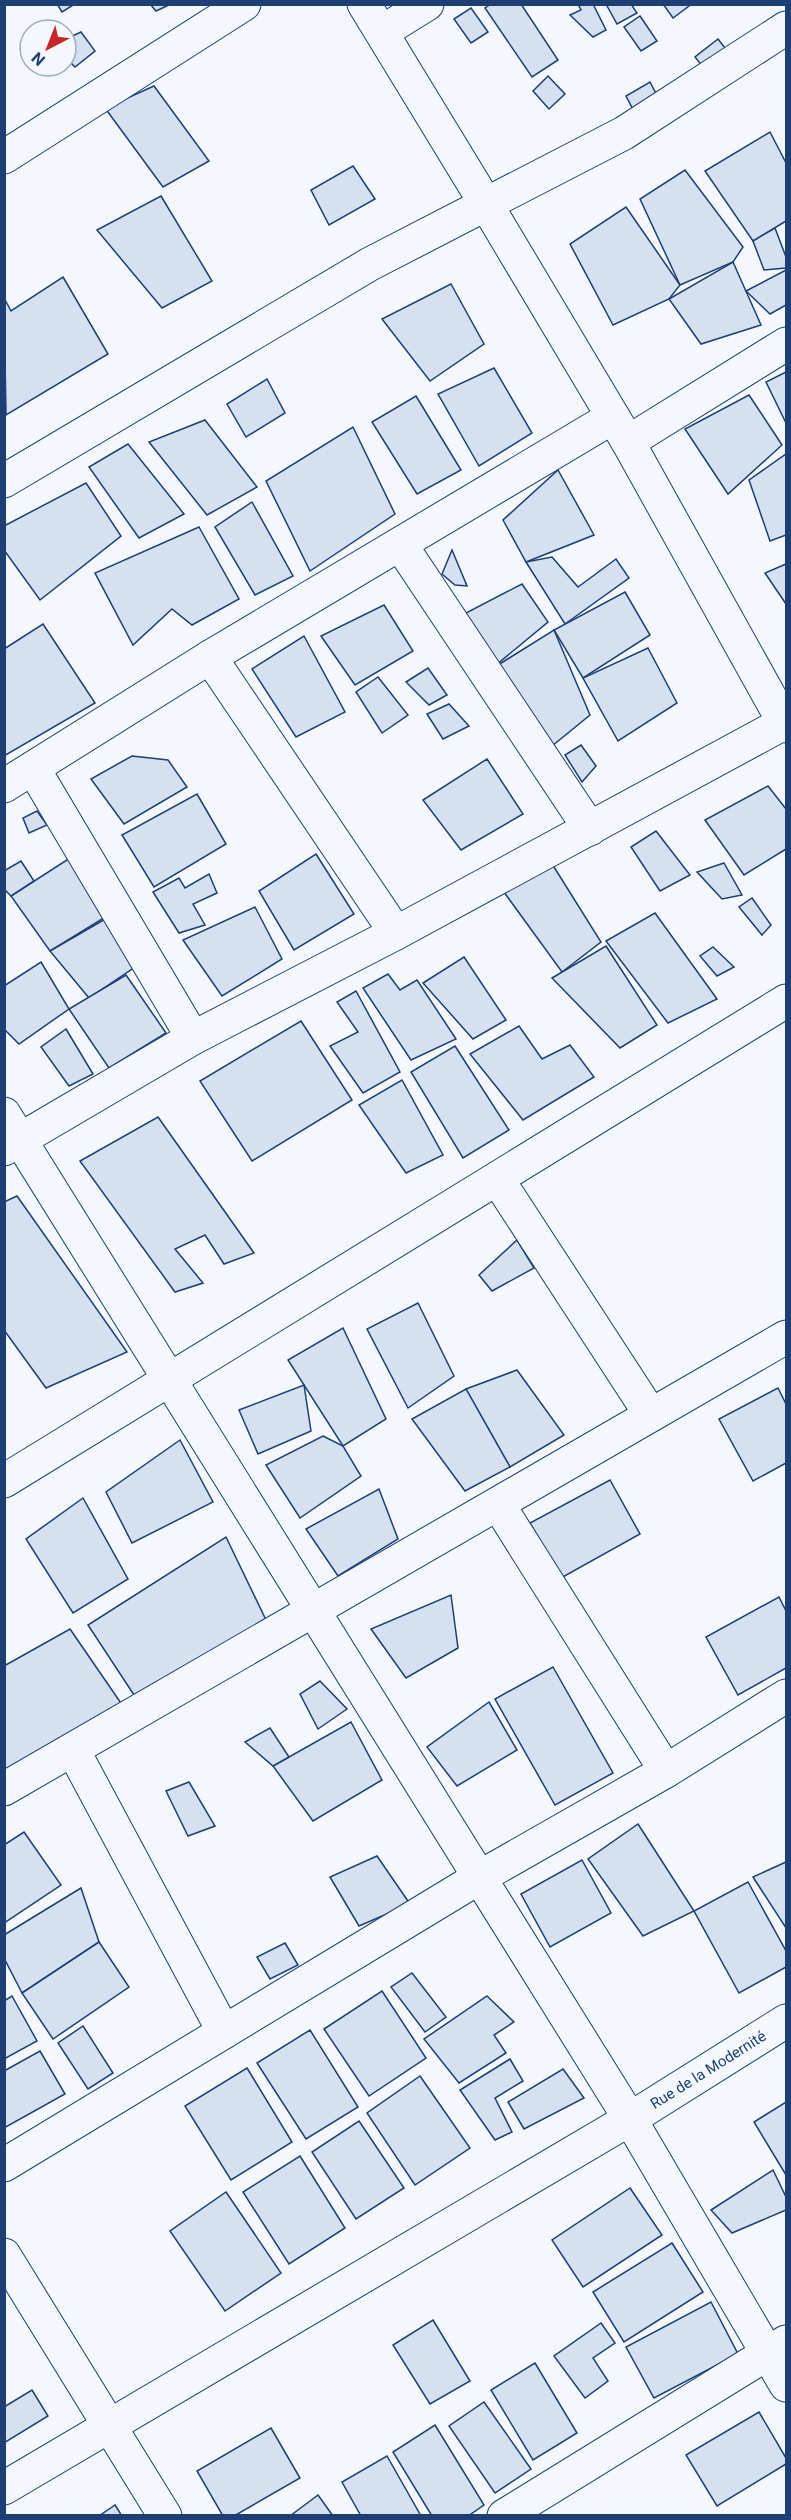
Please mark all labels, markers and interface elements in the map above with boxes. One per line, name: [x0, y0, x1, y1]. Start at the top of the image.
north arrow: [18, 18, 78, 78]
text: N: [28, 48, 49, 70]
street label: Rue de la Modernité: [647, 2027, 769, 2113]

